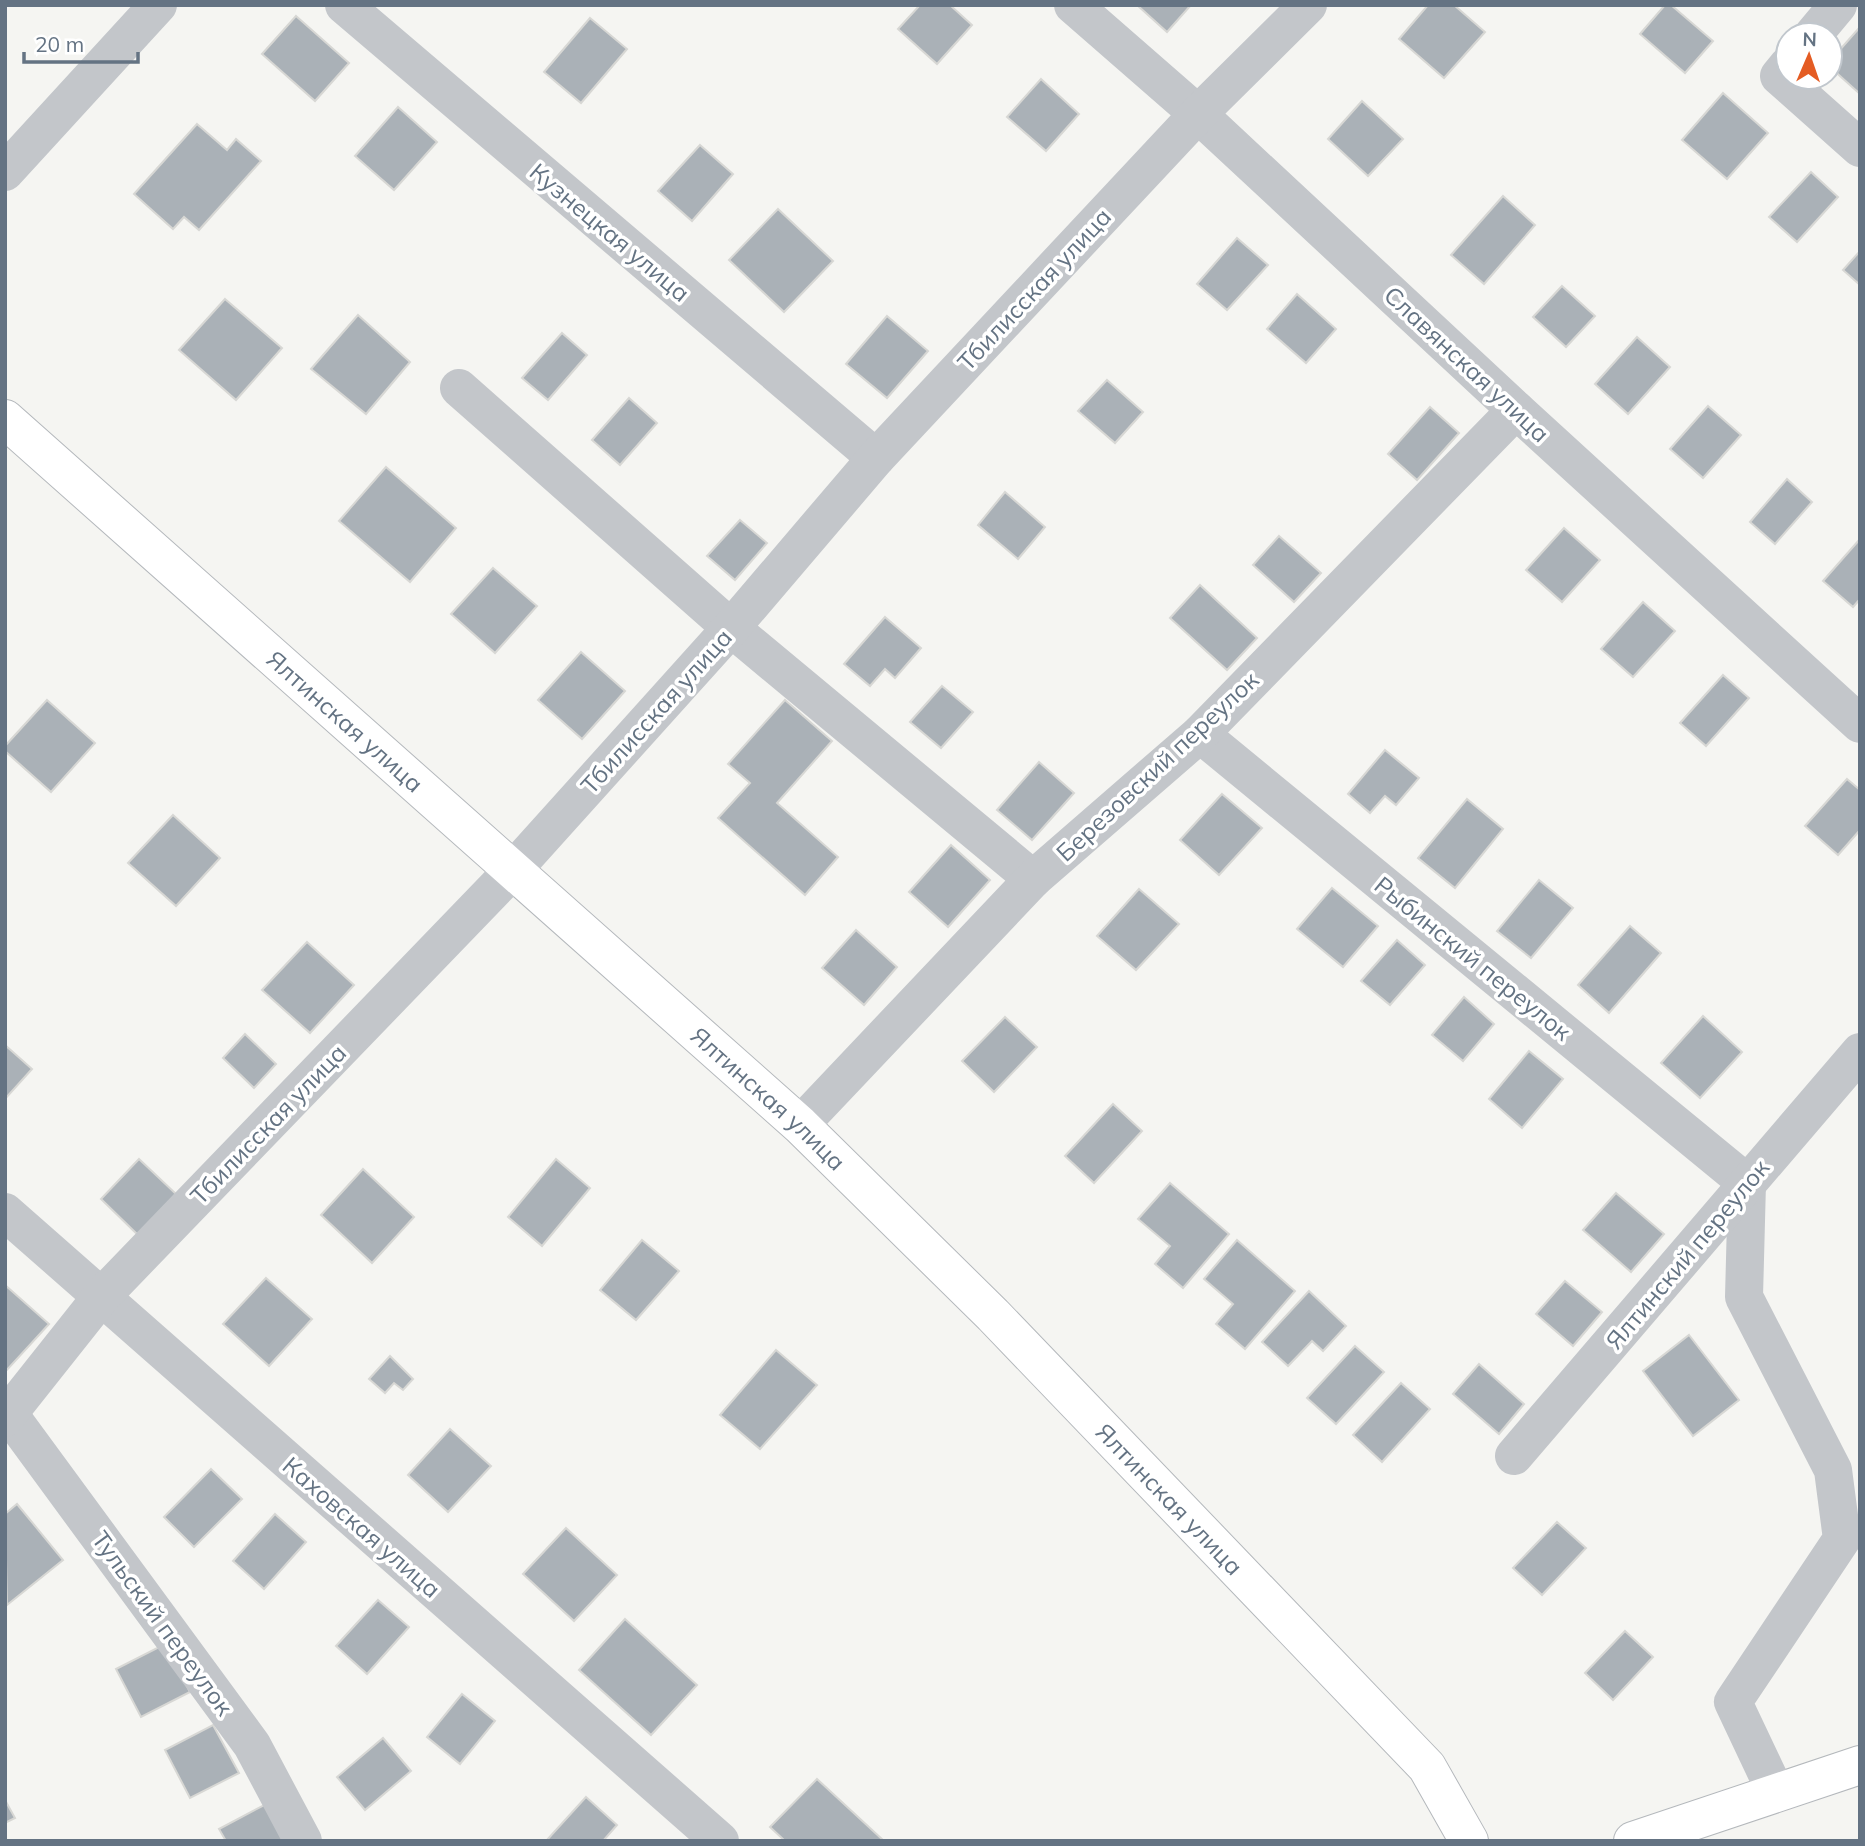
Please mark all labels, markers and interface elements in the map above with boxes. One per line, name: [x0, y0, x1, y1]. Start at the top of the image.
scale bar: [24, 21, 138, 65]
north arrow: [1774, 21, 1844, 91]
text: N: [1802, 27, 1817, 51]
text: 20 m: [35, 31, 84, 57]
street label: Кузнецкая улица: [524, 156, 696, 308]
street label: Тбилисская улица: [951, 201, 1117, 377]
street label: Славянская улица: [1378, 280, 1556, 448]
street label: Тбилисская улица: [574, 622, 738, 800]
street label: Ялтинская улица: [261, 644, 430, 798]
street label: Березовский переулок: [1050, 664, 1264, 867]
street label: Рыбинский переулок: [1369, 869, 1577, 1047]
street label: Ялтинская улица: [685, 1020, 852, 1177]
street label: Тбилисская улица: [184, 1037, 352, 1211]
street label: Ялтинский переулок: [1599, 1153, 1775, 1355]
street label: Ялтинская улица: [1090, 1417, 1249, 1581]
street label: Каховская улица: [277, 1450, 447, 1604]
street label: Тульский переулок: [86, 1525, 240, 1721]

